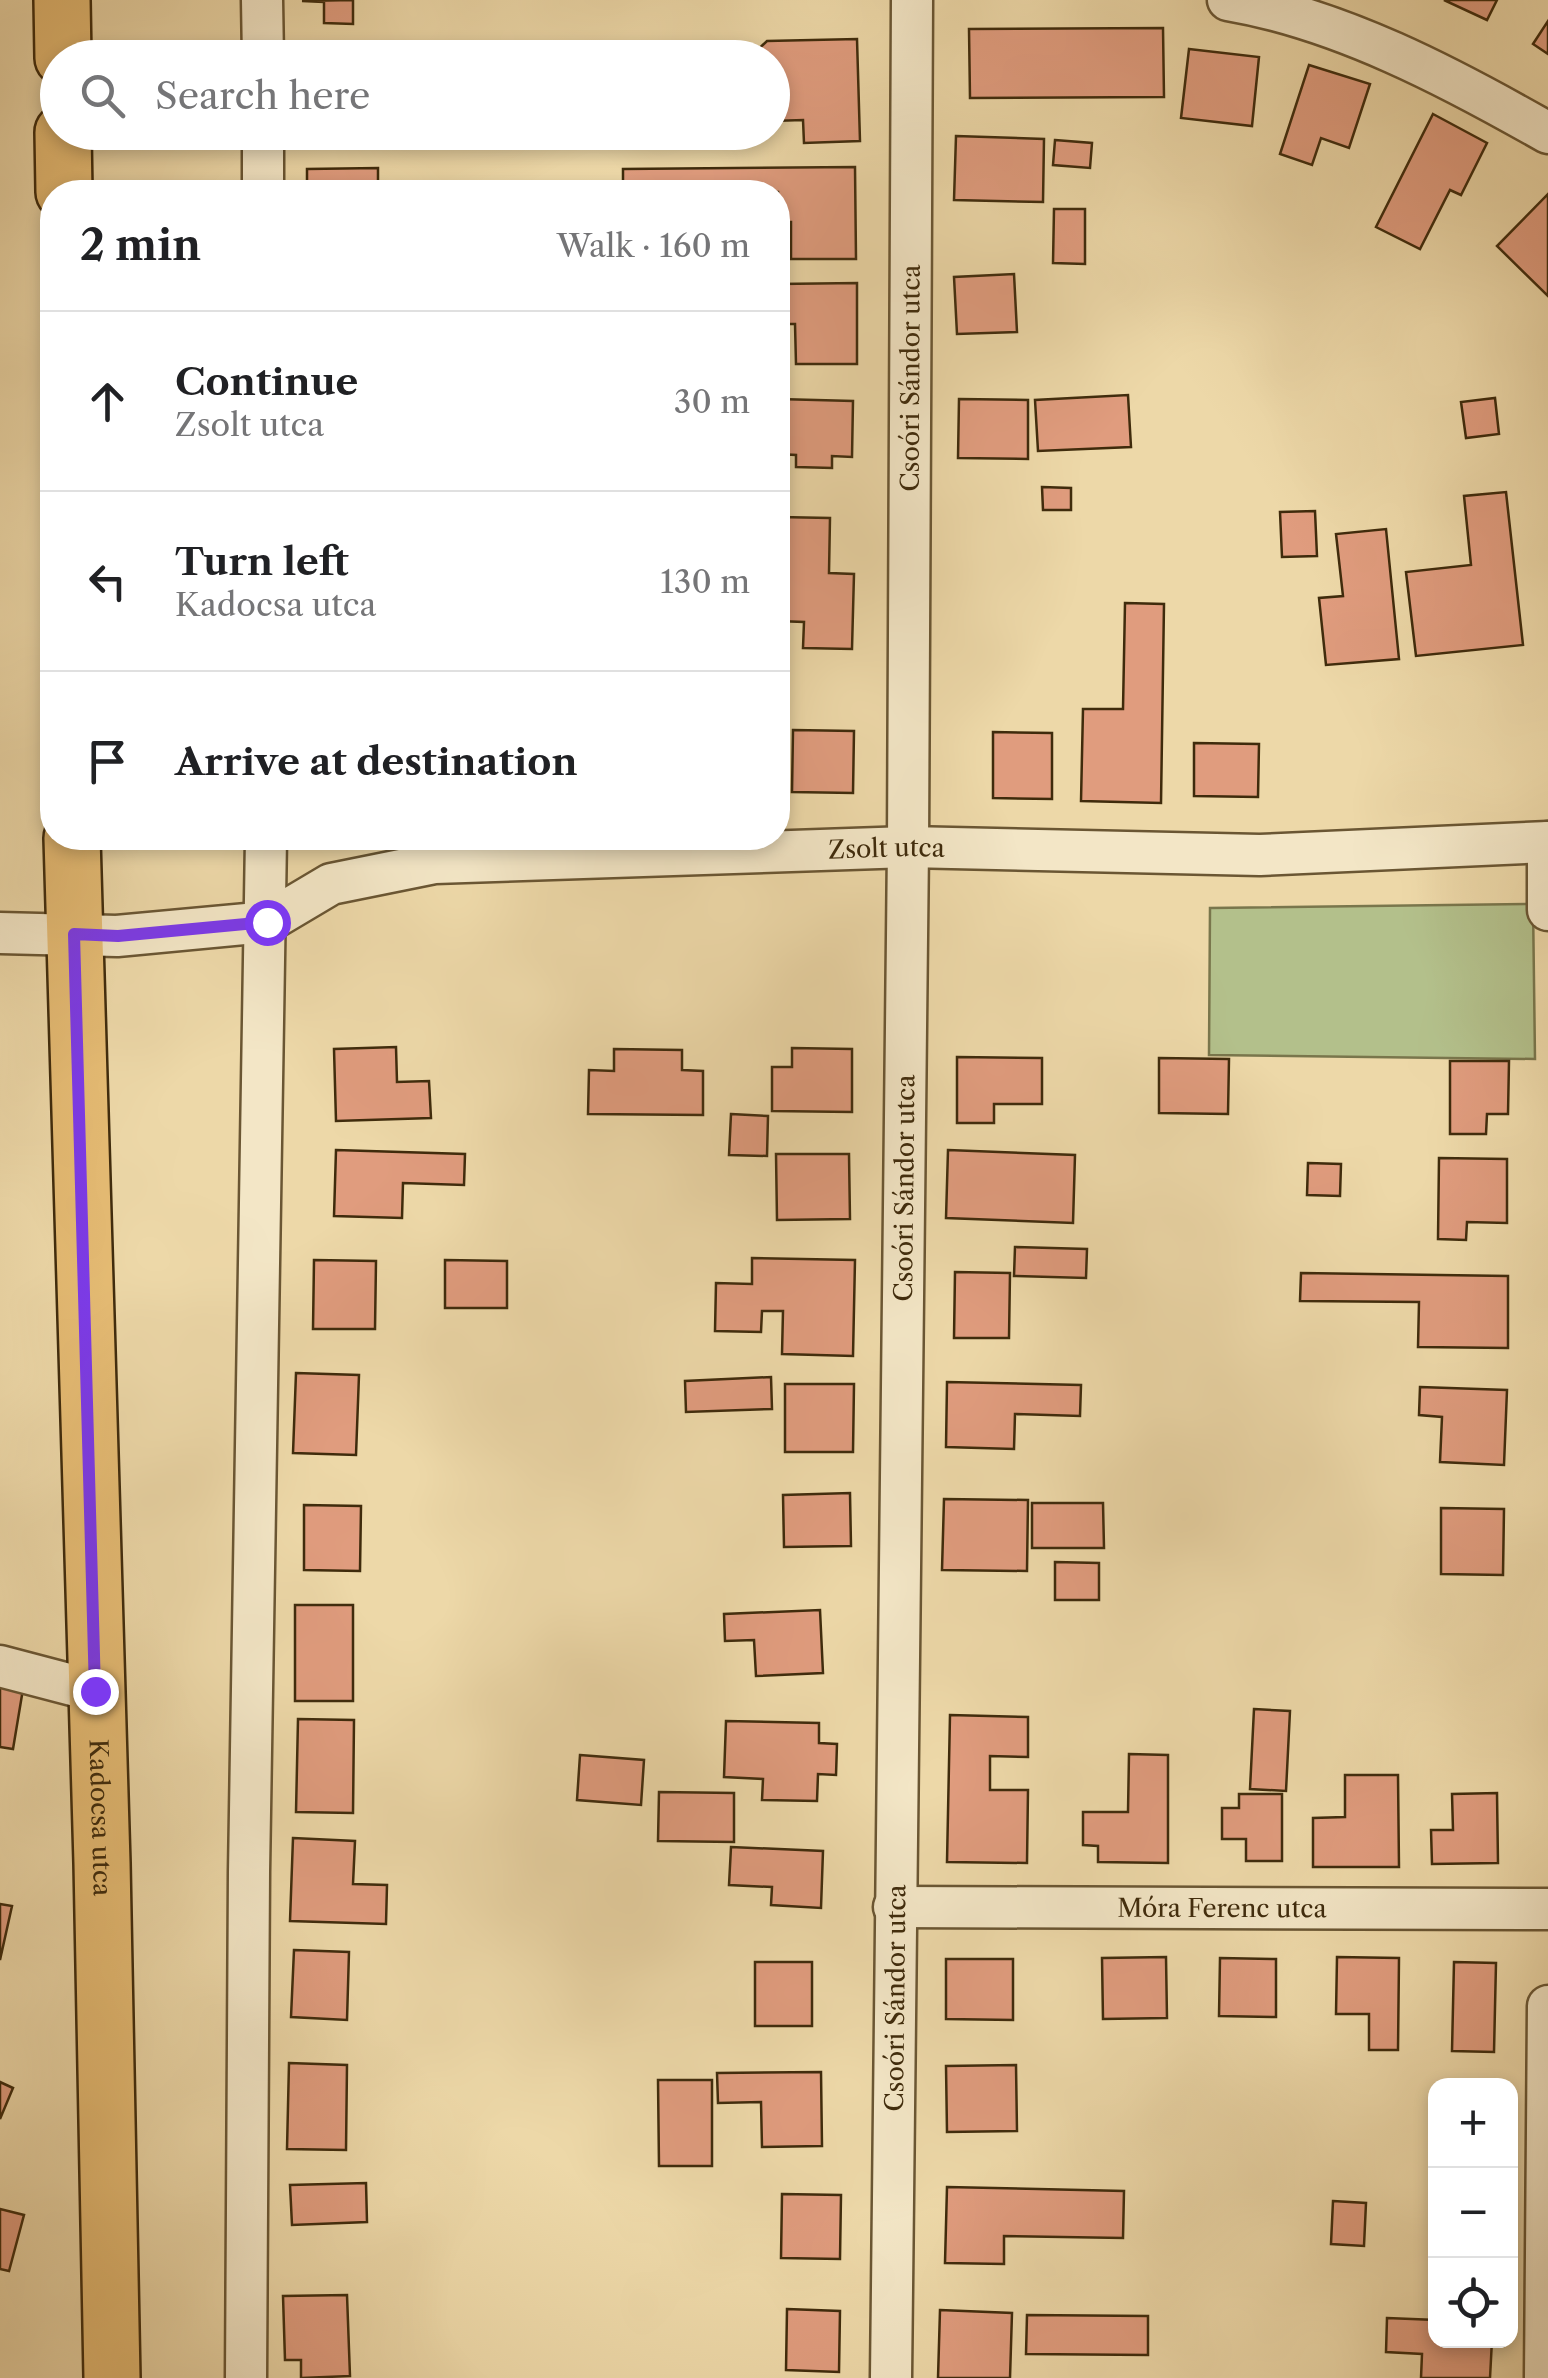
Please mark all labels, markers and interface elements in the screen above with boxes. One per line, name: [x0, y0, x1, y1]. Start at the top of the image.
search box: [40, 40, 790, 150]
icon: search: [75, 68, 130, 123]
text: Search here: [155, 72, 370, 119]
text: 2 min: [80, 219, 201, 271]
text: Walk · 160 m: [557, 226, 750, 265]
street label: Csoóri Sándor utca: [894, 264, 926, 492]
text: Continue: [175, 358, 358, 405]
icon: ahead: [80, 374, 135, 429]
text: 30 m: [674, 382, 750, 421]
text: Zsolt utca: [175, 405, 324, 444]
text: Turn left: [175, 538, 349, 585]
icon: left: [80, 554, 135, 609]
text: 130 m: [660, 562, 750, 601]
text: Kadocsa utca: [175, 585, 376, 624]
icon: arrive: [80, 734, 135, 789]
text: Arrive at destination: [175, 738, 578, 785]
street label: Zsolt utca: [828, 831, 946, 865]
route start: [245, 900, 291, 946]
street label: Csoóri Sándor utca: [887, 1073, 921, 1302]
route end: [73, 1669, 119, 1715]
street label: Kadocsa utca: [83, 1738, 118, 1897]
street label: Csoóri Sándor utca: [878, 1883, 912, 2112]
street label: Móra Ferenc utca: [1117, 1892, 1328, 1924]
map controls: [1428, 2078, 1518, 2348]
button: +: [1428, 2078, 1518, 2168]
button: −: [1428, 2168, 1518, 2258]
button: locate: [1428, 2258, 1518, 2348]

